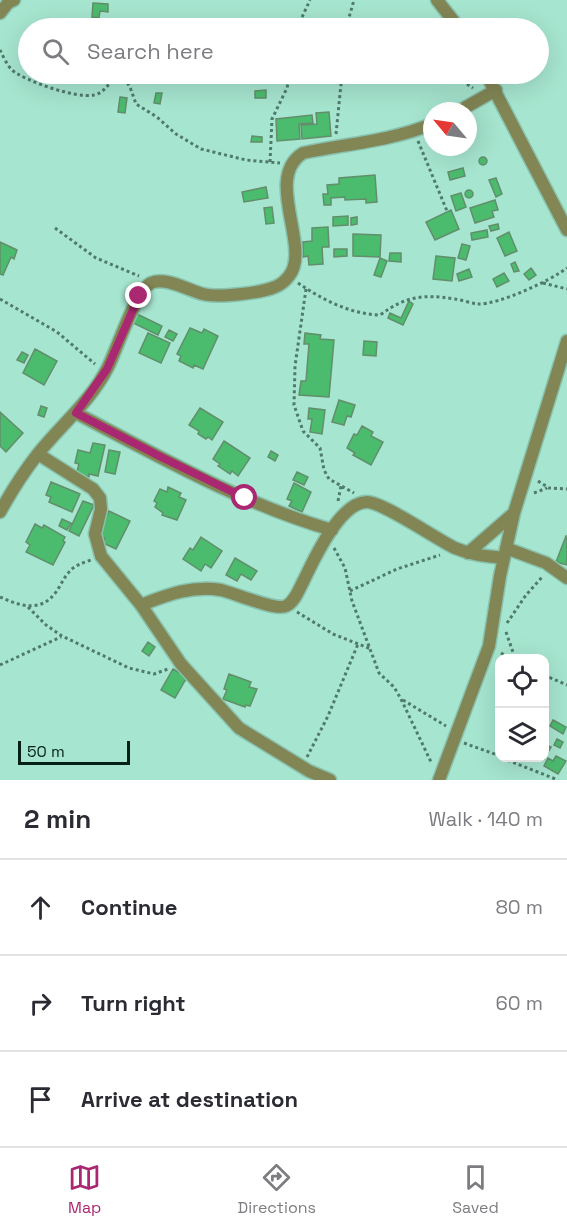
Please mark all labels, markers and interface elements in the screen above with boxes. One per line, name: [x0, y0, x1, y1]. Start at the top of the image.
search box: [18, 18, 549, 84]
icon: search: [39, 35, 72, 68]
text: Search here: [87, 37, 214, 65]
north arrow: [423, 102, 477, 156]
route end: [125, 282, 151, 308]
route start: [231, 484, 257, 510]
map controls: [495, 654, 549, 762]
button: locate: [495, 654, 549, 708]
button: layers: [495, 708, 549, 762]
scale bar: [18, 738, 130, 766]
text: 50 m: [27, 741, 65, 762]
text: 2 min: [24, 802, 91, 836]
text: Walk · 140 m: [429, 806, 543, 832]
icon: ahead: [24, 891, 57, 924]
text: Continue: [81, 893, 177, 921]
text: 80 m: [495, 894, 543, 920]
icon: right: [24, 987, 57, 1020]
text: Turn right: [81, 989, 186, 1017]
text: 60 m: [496, 990, 543, 1016]
icon: arrive: [24, 1083, 57, 1116]
text: Arrive at destination: [81, 1085, 298, 1113]
tab: Map: [68, 1161, 101, 1218]
tab: Directions: [238, 1161, 316, 1218]
tab: Saved: [452, 1161, 499, 1218]

